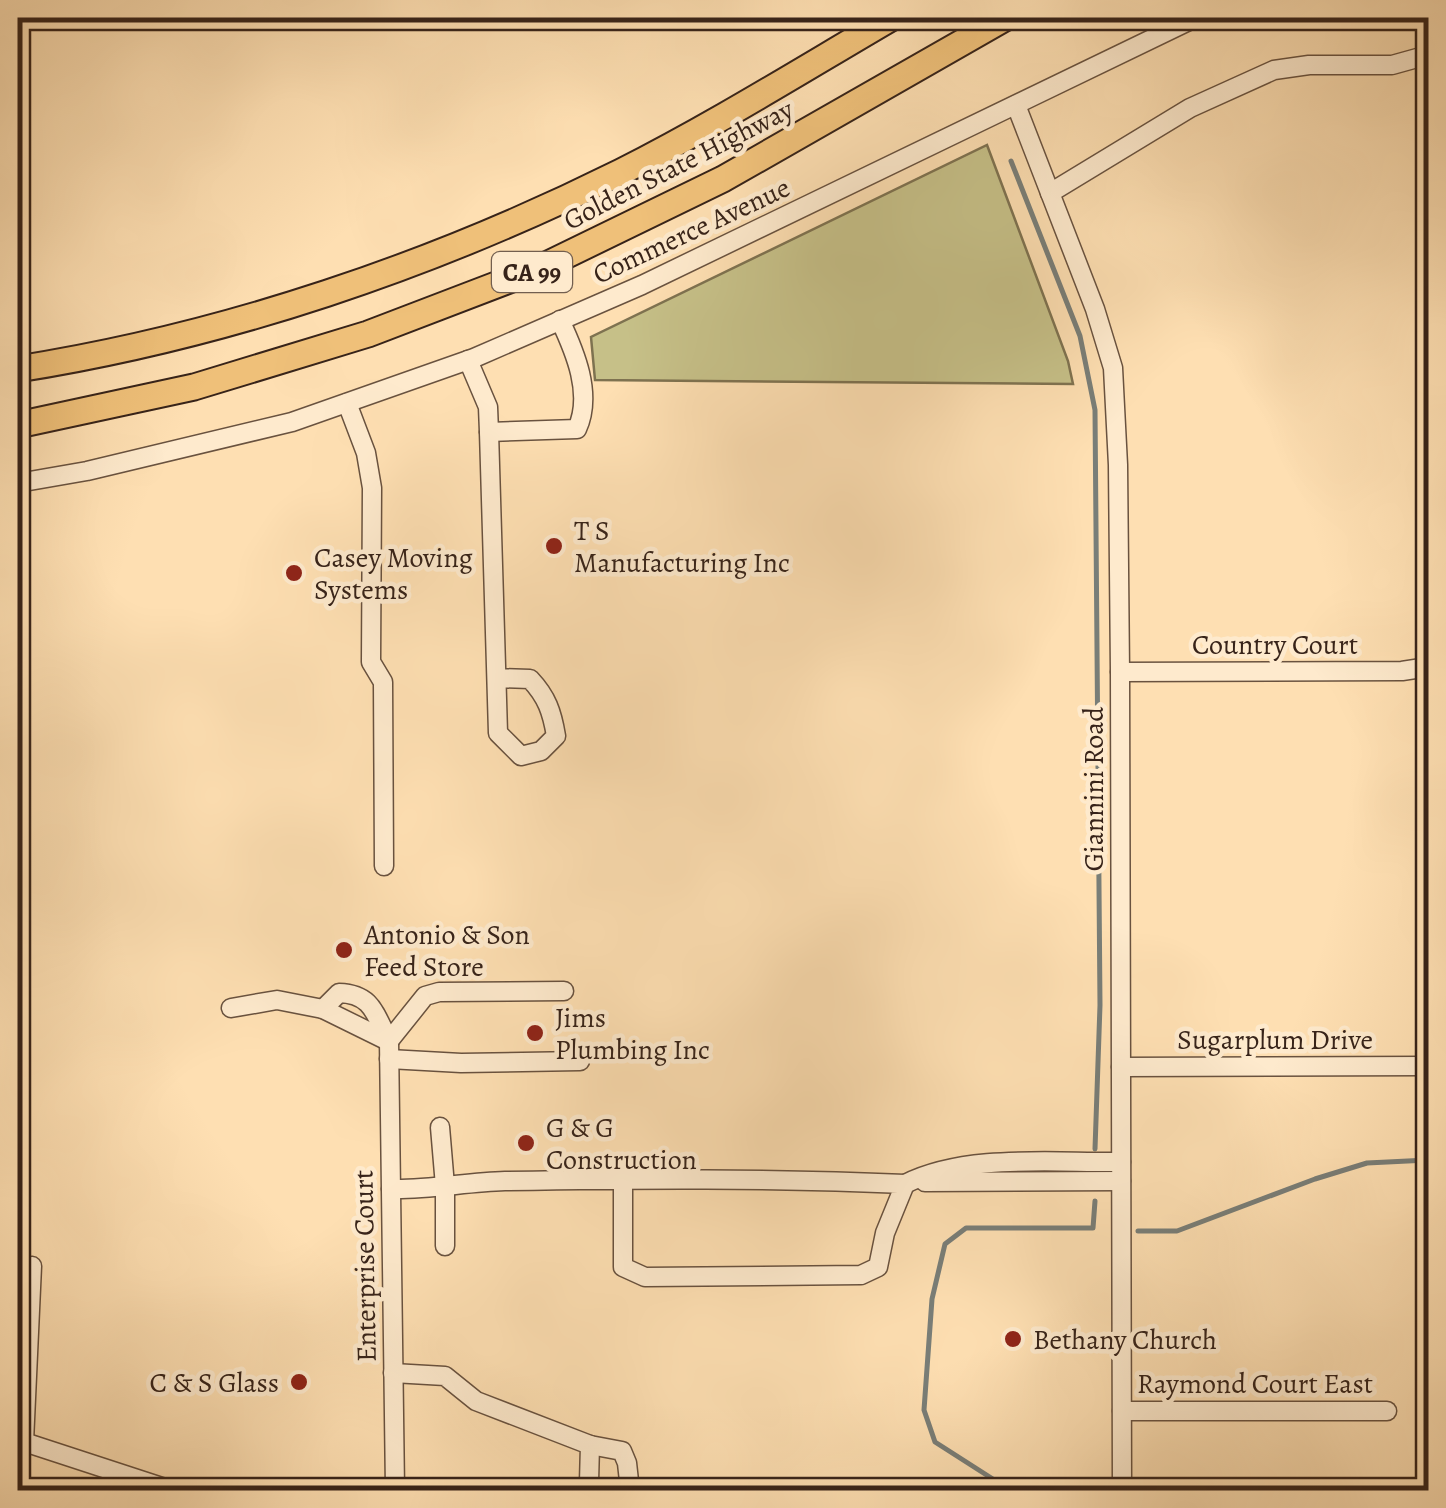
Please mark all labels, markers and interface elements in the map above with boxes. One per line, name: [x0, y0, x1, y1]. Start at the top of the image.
street label: Golden State Highway: [557, 90, 800, 239]
street label: Commerce Avenue: [587, 169, 796, 293]
road number: CA 99: [492, 252, 572, 292]
place label: T S Manufacturing Inc: [574, 512, 790, 582]
marker: T S Manufacturing Inc: [543, 535, 565, 557]
place label: Casey Moving Systems: [314, 539, 473, 609]
marker: Casey Moving Systems: [283, 562, 305, 584]
street label: Country Court: [1192, 626, 1358, 664]
street label: Giannini Road: [1075, 706, 1113, 871]
place label: Antonio & Son Feed Store: [363, 916, 530, 986]
marker: Antonio & Son Feed Store: [333, 939, 355, 961]
place label: Jims Plumbing Inc: [555, 999, 710, 1069]
street label: Sugarplum Drive: [1177, 1021, 1373, 1059]
marker: Jims Plumbing Inc: [524, 1022, 546, 1044]
place label: G & G Construction: [546, 1109, 697, 1179]
marker: G & G Construction: [515, 1132, 537, 1154]
street label: Enterprise Court: [344, 1169, 386, 1362]
place label: Bethany Church: [1033, 1321, 1217, 1359]
marker: Bethany Church: [1002, 1328, 1024, 1350]
place label: C & S Glass: [150, 1364, 279, 1402]
street label: Raymond Court East: [1137, 1365, 1373, 1403]
marker: C & S Glass: [288, 1371, 310, 1393]

